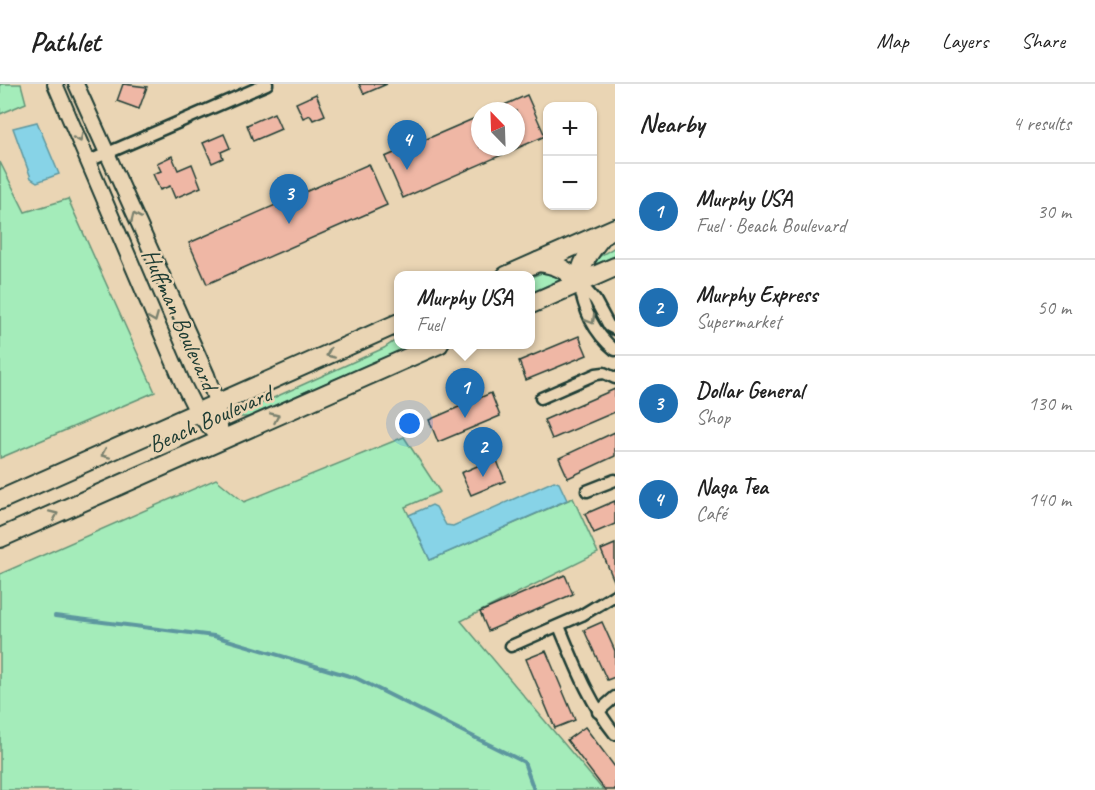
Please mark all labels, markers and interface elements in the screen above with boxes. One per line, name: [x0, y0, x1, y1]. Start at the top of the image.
text: Pathlet: [30, 24, 100, 59]
text: Map: [876, 28, 909, 54]
text: Layers: [942, 28, 988, 54]
text: Share: [1021, 28, 1065, 54]
north arrow: [471, 102, 525, 156]
map controls: [543, 102, 597, 210]
button: +: [543, 102, 597, 156]
text: Nearby: [639, 107, 704, 140]
text: 4 results: [1012, 111, 1071, 136]
pin: 4: [388, 120, 426, 170]
one-way arrow: [72, 131, 84, 142]
button: −: [543, 156, 597, 210]
pin: 3: [270, 174, 308, 224]
text: Murphy USA: [696, 185, 792, 213]
text: 1: [654, 199, 663, 224]
text: 30 m: [1037, 199, 1071, 224]
one-way arrow: [130, 212, 142, 223]
text: Fuel · Beach Boulevard: [696, 213, 846, 238]
street label: Huffman Boulevard: [135, 244, 226, 398]
popup: [394, 271, 535, 349]
text: Murphy Express: [696, 281, 818, 309]
text: Murphy USA: [417, 284, 512, 312]
text: 2: [654, 295, 663, 320]
text: 50 m: [1037, 295, 1071, 320]
text: Supermarket: [696, 309, 781, 334]
one-way arrow: [147, 311, 159, 322]
text: Fuel: [417, 312, 443, 337]
one-way arrow: [583, 314, 595, 324]
one-way arrow: [325, 347, 336, 359]
pin: 1: [446, 368, 484, 418]
street label: Beach Boulevard: [143, 377, 280, 460]
text: Dollar General: [696, 377, 804, 405]
text: 3: [654, 391, 663, 416]
text: 130 m: [1028, 391, 1071, 416]
text: Shop: [696, 405, 730, 430]
your location: [395, 409, 424, 438]
one-way arrow: [269, 412, 280, 424]
pin: 2: [464, 428, 502, 477]
one-way arrow: [101, 447, 112, 459]
text: Naga Tea: [696, 473, 768, 501]
text: 4: [654, 487, 663, 512]
text: 140 m: [1028, 487, 1071, 512]
text: Café: [696, 501, 727, 526]
one-way arrow: [47, 510, 58, 522]

